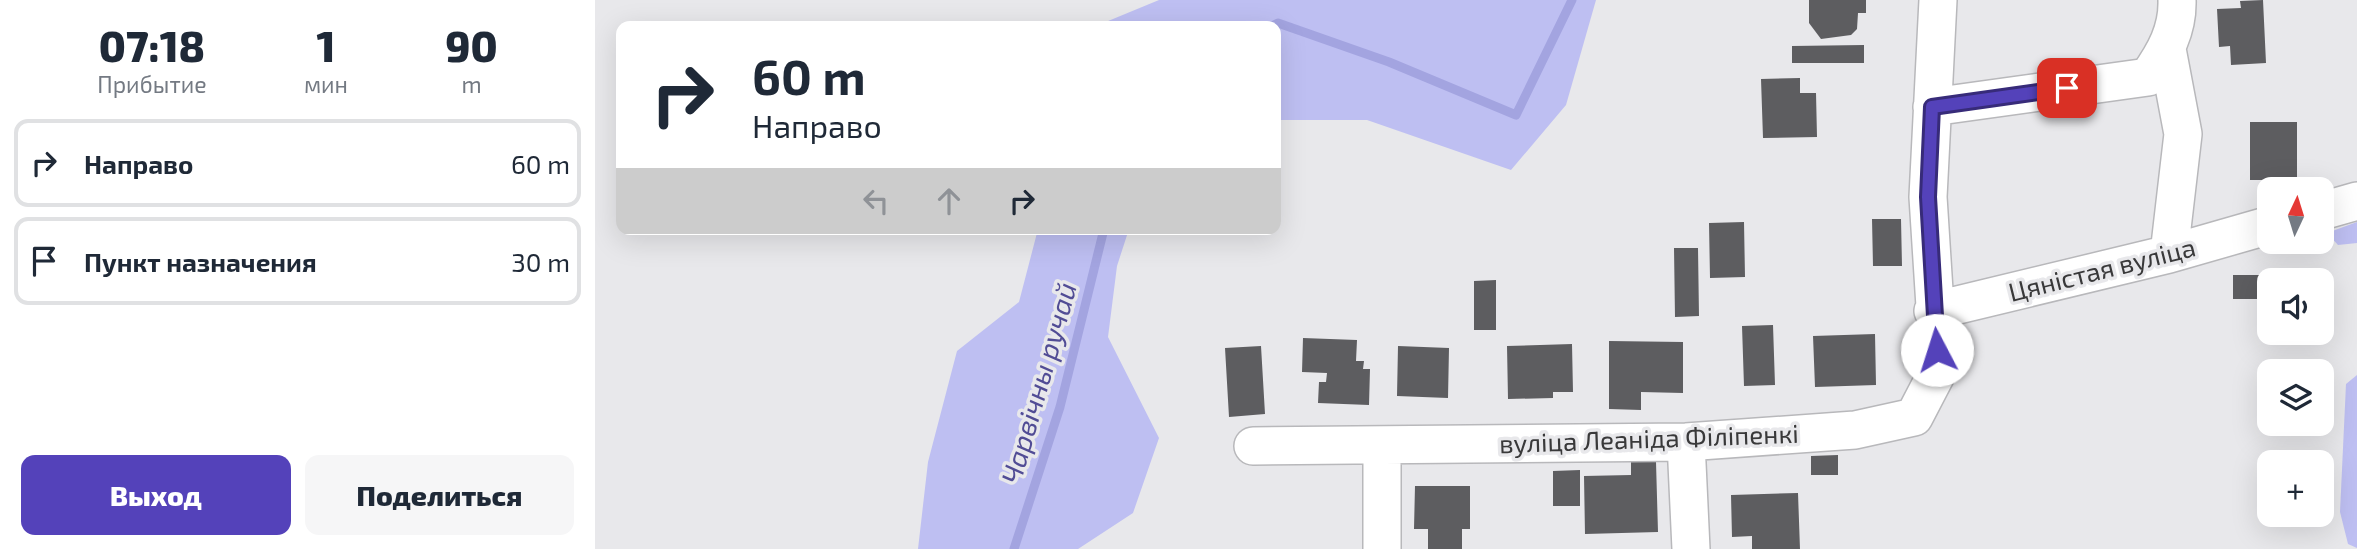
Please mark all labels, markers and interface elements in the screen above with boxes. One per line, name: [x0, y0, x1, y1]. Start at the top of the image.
text: 07:18: [99, 20, 205, 70]
text: 1: [316, 20, 335, 70]
text: 90: [445, 20, 498, 70]
text: 60 m: [752, 46, 866, 105]
icon: right: [637, 49, 728, 140]
pin: [2037, 58, 2097, 118]
icon: arrive: [2048, 69, 2086, 107]
text: Прибытие: [97, 70, 207, 98]
text: мин: [304, 70, 348, 98]
text: m: [461, 70, 482, 98]
text: Направо: [752, 106, 882, 144]
icon: right: [25, 144, 63, 182]
text: Направо: [84, 148, 193, 179]
text: 60 m: [511, 148, 570, 179]
north arrow: [2257, 177, 2335, 254]
map controls: [2257, 177, 2334, 527]
icon: left: [857, 182, 895, 220]
icon: ahead: [930, 182, 968, 220]
icon: right: [1003, 182, 1041, 220]
street label: Цяністая вуліца: [2005, 230, 2199, 308]
icon: arrive: [25, 242, 63, 280]
text: Пункт назначения: [84, 246, 317, 277]
text: 30 m: [511, 246, 570, 277]
button: sound: [2257, 268, 2334, 345]
water label: Чарвічны ручай: [993, 278, 1083, 487]
position arrow: [1900, 313, 1974, 387]
button: layers: [2257, 359, 2334, 436]
street label: вуліца Леаніда Філіпенкі: [1499, 417, 1799, 459]
button: +: [2257, 450, 2334, 527]
button: Выход: [21, 455, 291, 535]
button: Поделиться: [305, 455, 574, 535]

